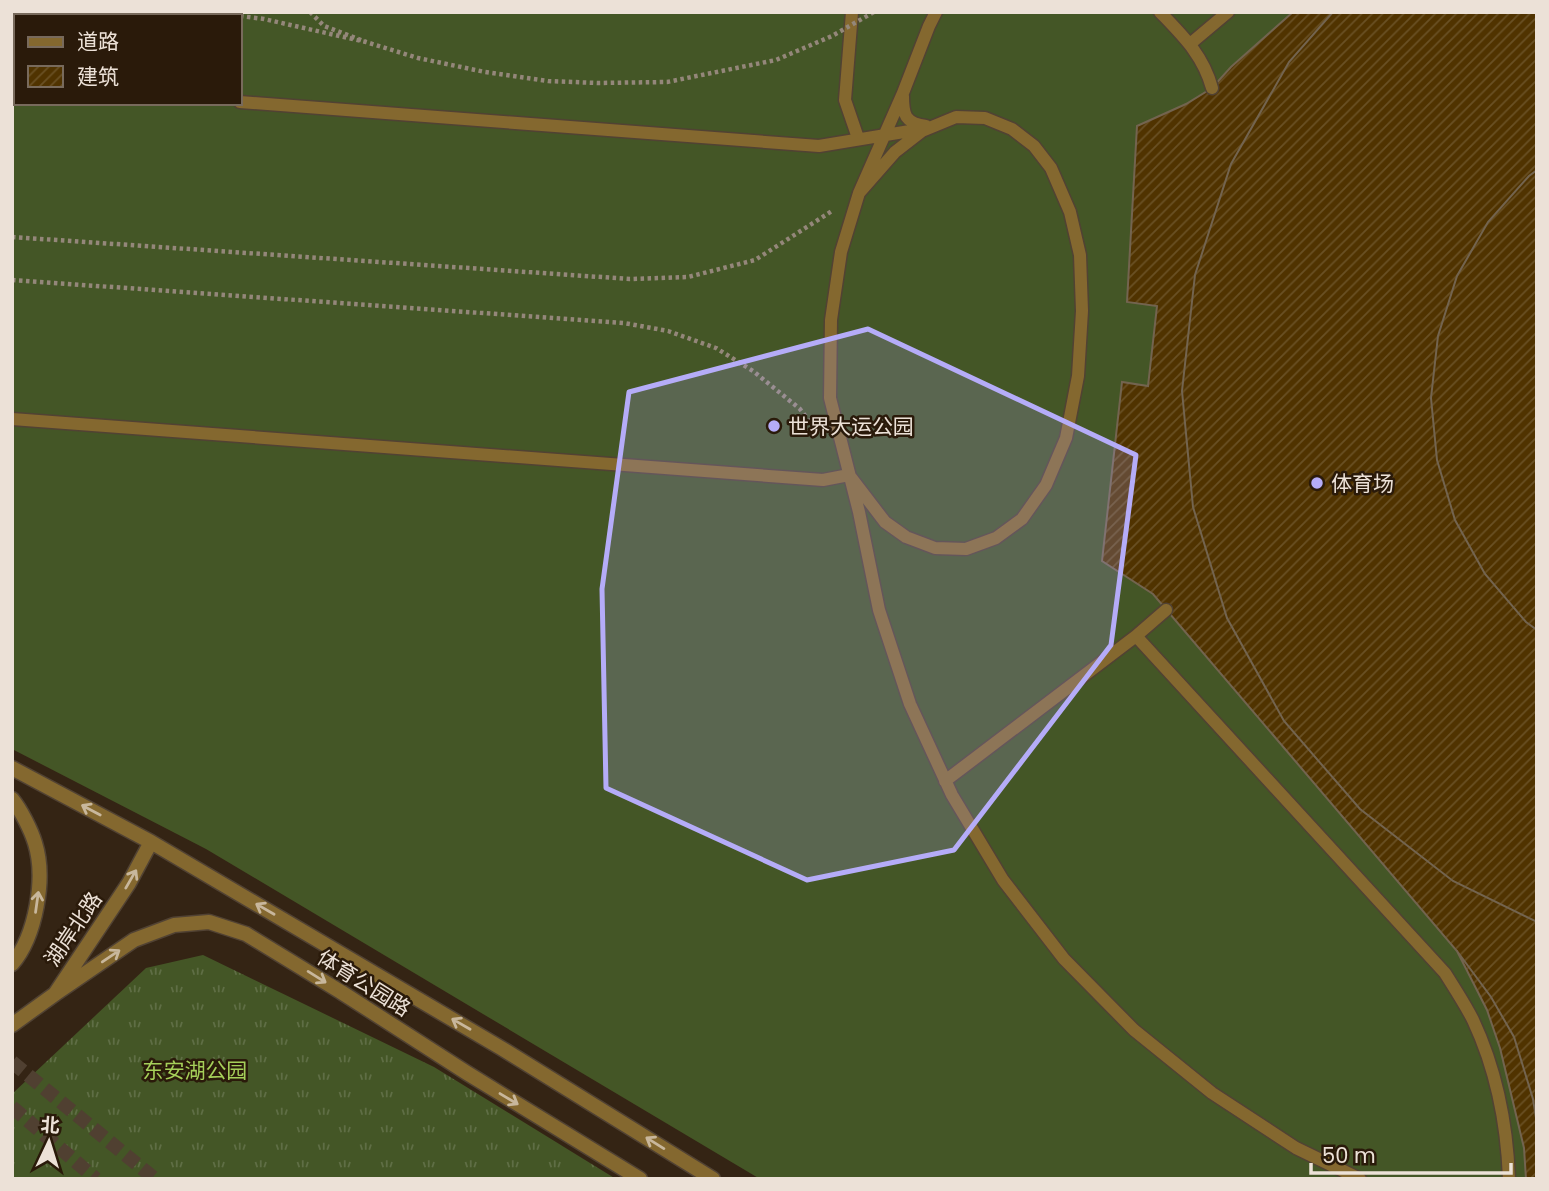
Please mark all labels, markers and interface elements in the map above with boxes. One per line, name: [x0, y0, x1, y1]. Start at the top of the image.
legend: [14, 14, 242, 105]
text: 道路: [77, 27, 119, 56]
text: 建筑: [77, 62, 119, 91]
place label: 世界大运公园: [788, 412, 914, 441]
marker: 世界大运公园: [766, 418, 782, 434]
place label: 体育场: [1331, 469, 1394, 498]
marker: 体育场: [1309, 475, 1325, 491]
one-way arrow: [81, 803, 101, 817]
one-way arrow: [124, 869, 138, 889]
street label: 湖岸北路: [37, 886, 109, 972]
one-way arrow: [30, 891, 43, 914]
one-way arrow: [255, 902, 276, 915]
street label: 体育公园路: [312, 943, 416, 1023]
one-way arrow: [101, 949, 121, 963]
one-way arrow: [307, 970, 326, 985]
one-way arrow: [452, 1017, 472, 1031]
park label: 东安湖公园: [143, 1056, 248, 1085]
one-way arrow: [499, 1092, 519, 1106]
north arrow: [14, 1107, 84, 1177]
text: 北: [40, 1111, 61, 1140]
scale bar: [1311, 1132, 1510, 1176]
one-way arrow: [646, 1136, 666, 1150]
text: 50 m: [1322, 1141, 1376, 1170]

